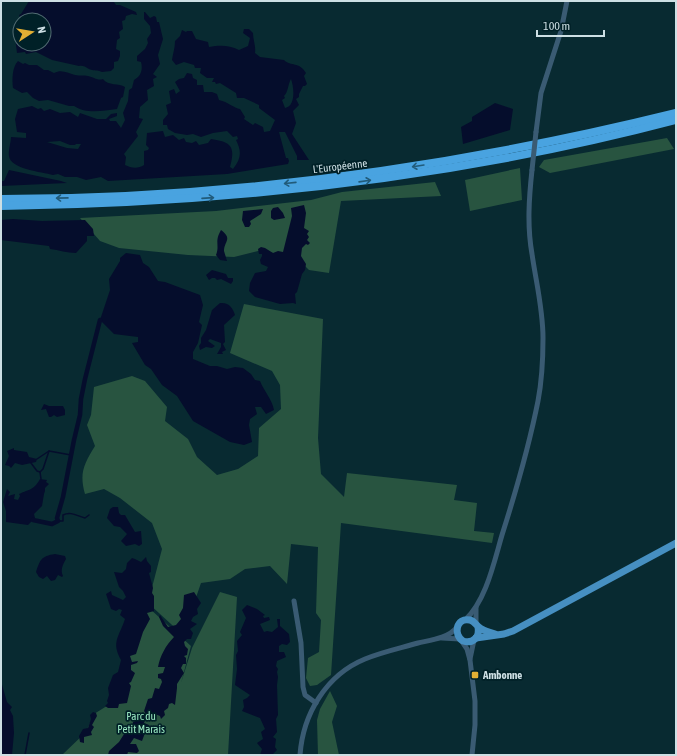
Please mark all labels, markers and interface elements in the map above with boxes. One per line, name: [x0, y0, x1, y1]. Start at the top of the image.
north arrow: [12, 12, 52, 52]
scale bar: [537, 12, 604, 38]
text: 100 m: [543, 19, 570, 33]
text: N: [35, 25, 48, 34]
street label: L'Européenne: [312, 157, 368, 175]
one-way arrow: [412, 162, 425, 170]
one-way arrow: [358, 177, 371, 185]
one-way arrow: [284, 180, 297, 187]
one-way arrow: [56, 194, 69, 202]
one-way arrow: [201, 195, 214, 202]
place label: Ambonne: [482, 669, 522, 681]
marker: Ambonne: [470, 670, 480, 680]
park label: Parc du Petit Marais: [117, 710, 165, 735]

